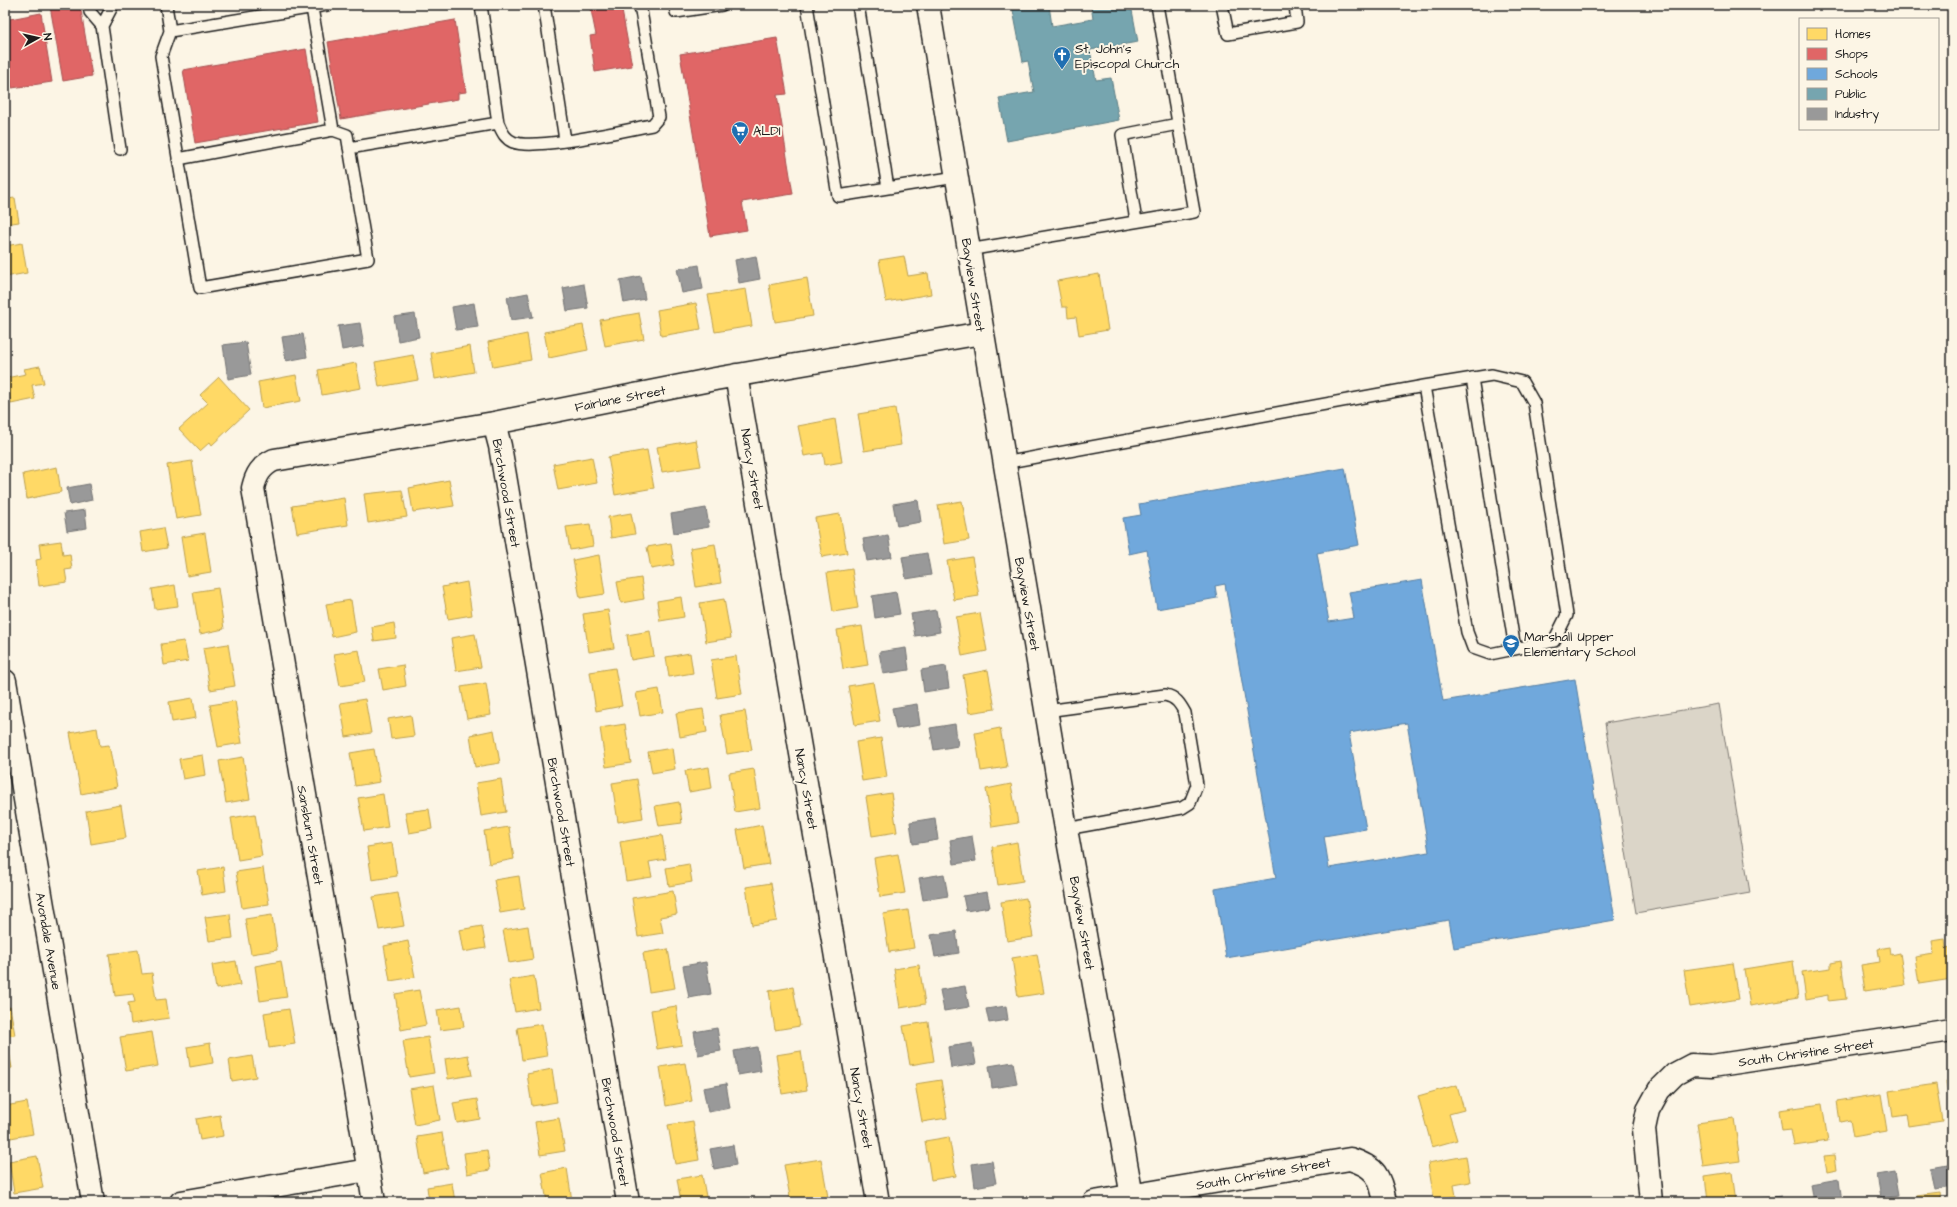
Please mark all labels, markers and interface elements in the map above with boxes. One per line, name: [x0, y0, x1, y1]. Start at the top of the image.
north arrow: [18, 18, 58, 58]
legend: [1799, 18, 1939, 130]
text: Homes: [1835, 26, 1871, 43]
text: N: [39, 32, 55, 41]
place label: St. John's Episcopal Church: [1075, 40, 1180, 73]
church icon: St. John's Episcopal Church: [1052, 45, 1072, 70]
text: Shops: [1835, 46, 1868, 63]
text: Schools: [1835, 66, 1878, 83]
text: Public: [1835, 86, 1867, 103]
text: Industry: [1835, 106, 1880, 124]
supermarket icon: ALDI: [730, 120, 750, 145]
place label: ALDI: [753, 122, 781, 140]
street label: Bayview Street: [956, 237, 989, 334]
street label: Fairlane Street: [573, 381, 668, 417]
street label: Nancy Street: [735, 427, 768, 512]
street label: Birchwood Street: [488, 437, 525, 550]
street label: Bayview Street: [1009, 556, 1044, 653]
place label: Marshall Upper Elementary School: [1524, 628, 1636, 662]
school or university icon: Marshall Upper Elementary School: [1501, 633, 1521, 658]
street label: Nancy Street: [789, 747, 822, 832]
street label: Birchwood Street: [543, 756, 580, 869]
street label: Sansburn Street: [292, 784, 328, 887]
street label: Bayview Street: [1064, 875, 1099, 972]
street label: Avondale Avenue: [31, 891, 65, 991]
street label: South Christine Street: [1737, 1034, 1876, 1071]
street label: Nancy Street: [844, 1066, 877, 1151]
street label: Birchwood Street: [597, 1076, 634, 1189]
street label: South Christine Street: [1194, 1153, 1333, 1195]

